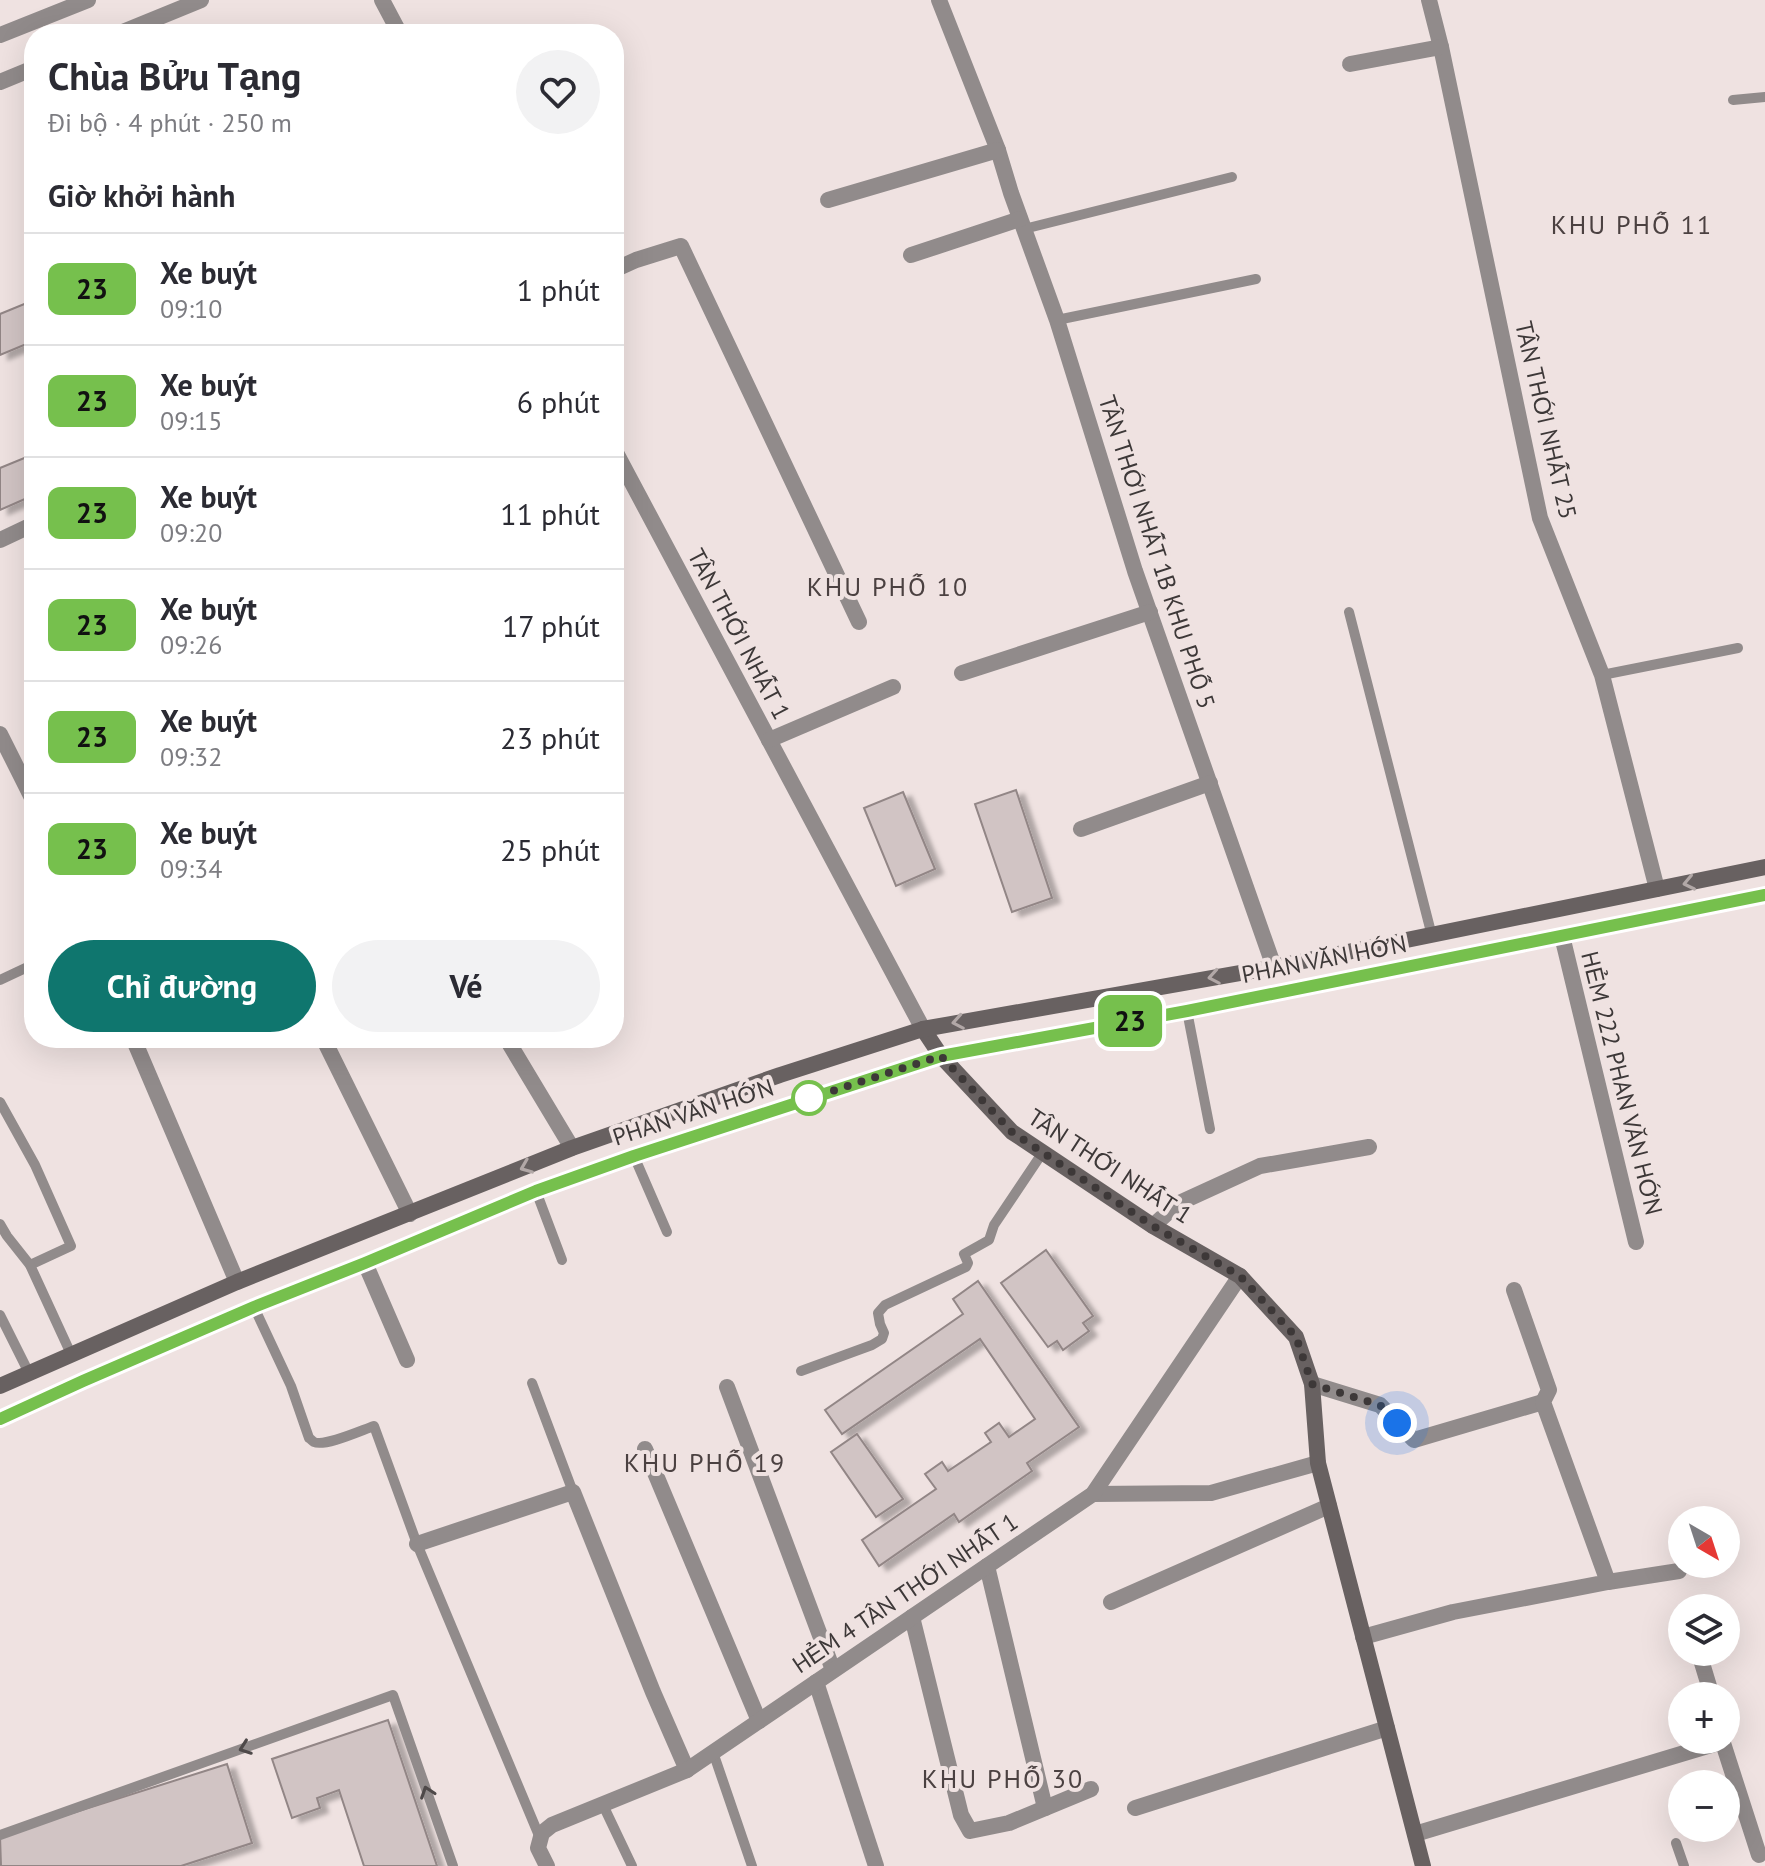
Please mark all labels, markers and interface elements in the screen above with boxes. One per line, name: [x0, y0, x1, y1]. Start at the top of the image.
button: heart: [516, 50, 600, 134]
text: Chùa Bửu Tạng: [48, 51, 301, 100]
text: Đi bộ · 4 phút · 250 m: [48, 106, 292, 139]
text: Giờ khởi hành: [48, 176, 235, 215]
district label: KHU PHỐ 11: [1551, 208, 1713, 241]
text: Xe buýt: [160, 253, 257, 292]
text: 23: [76, 270, 108, 307]
text: 1 phút: [517, 270, 600, 309]
text: 09:10: [160, 292, 222, 325]
street label: TÂN THỚI NHẤT 25: [1508, 318, 1584, 522]
text: Xe buýt: [160, 365, 257, 404]
text: 23: [76, 382, 108, 419]
text: 6 phút: [517, 382, 600, 421]
street label: TÂN THỚI NHẤT 1B KHU PHỐ 5: [1092, 391, 1222, 713]
text: 09:15: [160, 404, 222, 437]
text: Xe buýt: [160, 477, 257, 516]
text: 23: [76, 494, 108, 531]
text: 11 phút: [500, 494, 600, 533]
text: 09:20: [160, 516, 222, 549]
street label: TÂN THỚI NHẤT 1: [681, 543, 797, 725]
district label: KHU PHỐ 10: [807, 570, 969, 603]
text: Xe buýt: [160, 589, 257, 628]
text: 23: [76, 606, 108, 643]
text: 17 phút: [502, 606, 600, 645]
text: 09:26: [160, 628, 222, 661]
text: Xe buýt: [160, 701, 257, 740]
text: 23: [76, 718, 108, 755]
text: 23 phút: [500, 718, 600, 757]
text: 09:32: [160, 740, 222, 773]
text: Xe buýt: [160, 813, 257, 852]
text: 23: [76, 830, 108, 867]
text: 25 phút: [500, 830, 600, 869]
text: 09:34: [160, 852, 222, 885]
one-way arrow: [1682, 874, 1696, 891]
street label: PHAN VĂN HỚN: [1239, 928, 1409, 990]
button: Chỉ đường: [48, 940, 316, 1032]
button: Vé: [332, 940, 600, 1032]
street label: HẺM 222 PHAN VĂN HỚN: [1574, 948, 1670, 1218]
one-way arrow: [1207, 968, 1221, 985]
line badge: 23: [1094, 995, 1166, 1047]
text: 23: [1114, 1002, 1146, 1039]
one-way arrow: [951, 1013, 965, 1030]
street label: PHAN VĂN HỚN: [609, 1071, 777, 1153]
unlabelled marker: [792, 1081, 826, 1115]
street label: TÂN THỚI NHẤT 1: [1022, 1101, 1198, 1231]
one-way arrow: [520, 1158, 534, 1174]
your location: [1377, 1403, 1417, 1443]
district label: KHU PHỐ 19: [624, 1446, 786, 1479]
street label: HẺM 4 TÂN THỚI NHẤT 1: [786, 1506, 1024, 1680]
north arrow: [1668, 1506, 1740, 1578]
map controls: [1668, 1506, 1740, 1842]
button: layers: [1668, 1594, 1740, 1666]
button: +: [1668, 1682, 1740, 1754]
one-way arrow: [239, 1738, 253, 1755]
district label: KHU PHỐ 30: [922, 1762, 1084, 1795]
button: −: [1668, 1770, 1740, 1842]
one-way arrow: [420, 1786, 437, 1800]

